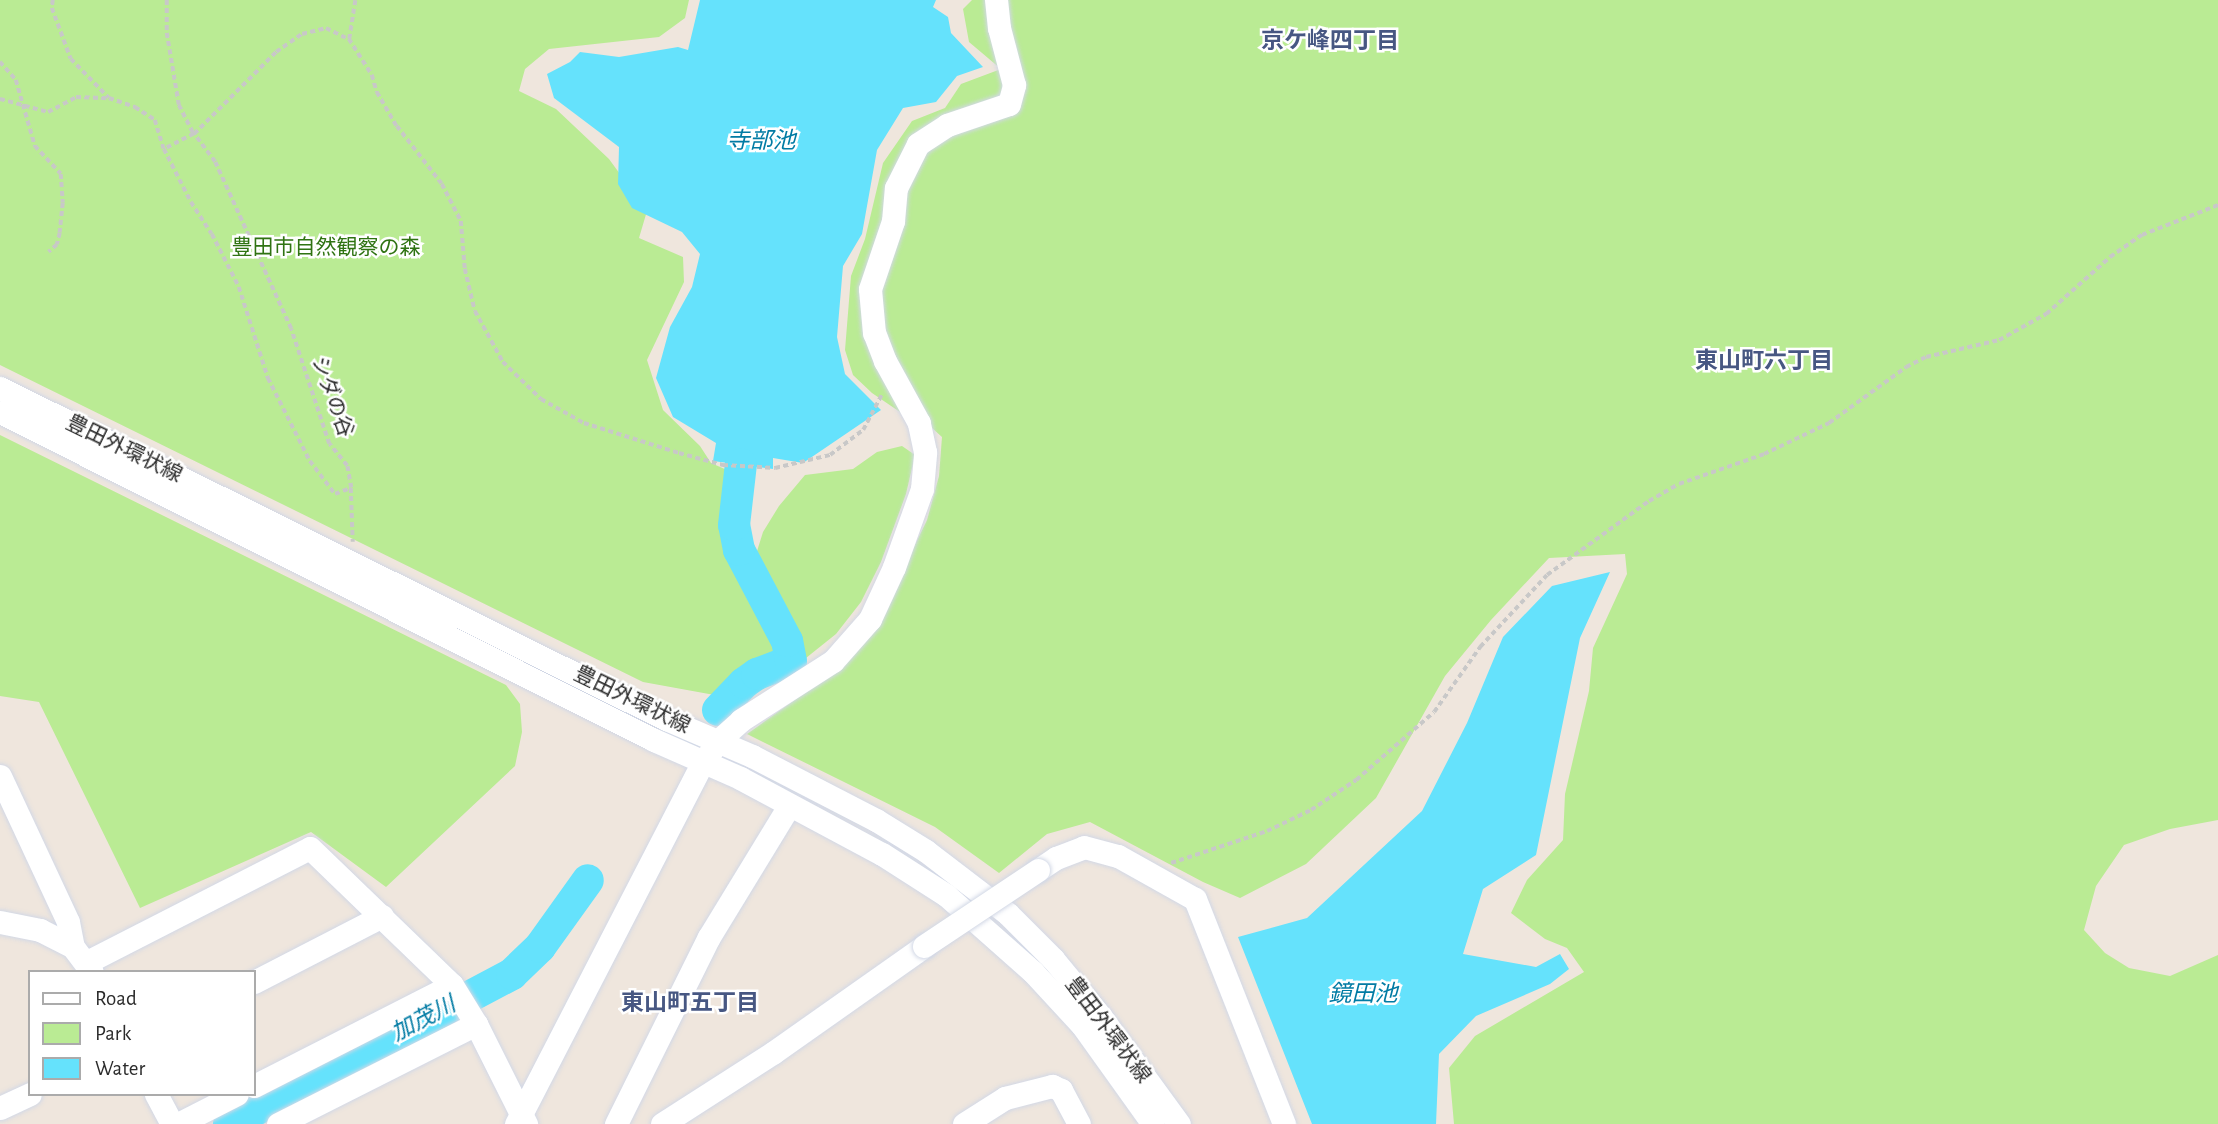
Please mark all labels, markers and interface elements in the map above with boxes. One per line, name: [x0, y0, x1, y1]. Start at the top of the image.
district label: 京ケ峰四丁目: [1261, 28, 1399, 56]
water label: 寺部池: [727, 128, 795, 156]
park label: 豊田市自然観察の森: [232, 235, 420, 261]
district label: 東山町六丁目: [1695, 348, 1833, 376]
street label: シダの谷: [306, 353, 358, 441]
street label: 豊田外環状線: [62, 410, 186, 488]
street label: 豊田外環状線: [570, 661, 694, 739]
legend: [28, 970, 256, 1096]
street label: 豊田外環状線: [1060, 972, 1156, 1088]
water label: 鏡田池: [1329, 981, 1397, 1009]
text: Road: [95, 988, 137, 1009]
district label: 東山町五丁目: [621, 990, 759, 1018]
water label: 加茂川: [387, 992, 461, 1048]
text: Park: [95, 1023, 131, 1044]
text: Water: [95, 1058, 145, 1079]

